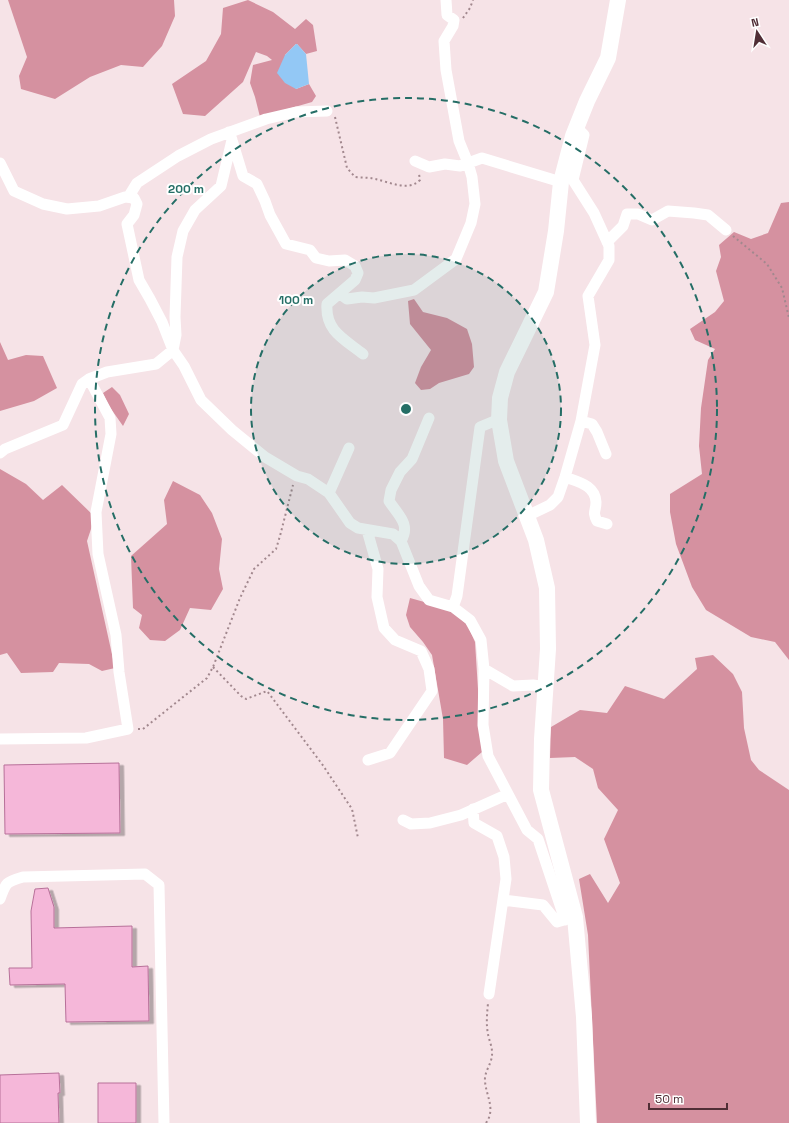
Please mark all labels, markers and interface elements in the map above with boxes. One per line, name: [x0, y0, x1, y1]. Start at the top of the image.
north arrow: [737, 12, 777, 52]
text: N: [750, 15, 760, 30]
text: 200 m: [168, 181, 204, 197]
text: 100 m: [279, 292, 313, 308]
centre of rings: [399, 402, 413, 416]
scale bar: [649, 1085, 727, 1111]
text: 50 m: [655, 1091, 683, 1107]

